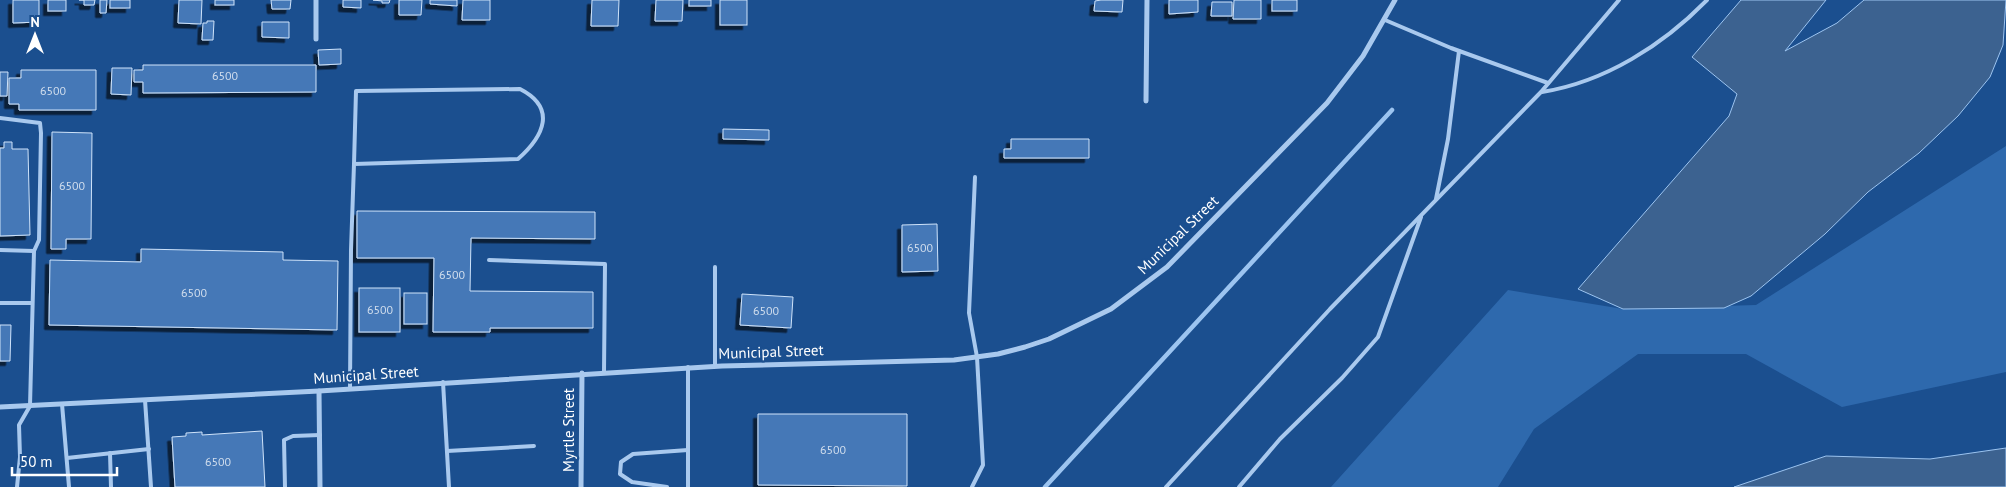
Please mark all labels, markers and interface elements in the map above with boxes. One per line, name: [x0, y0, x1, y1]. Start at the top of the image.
north arrow: [10, 10, 60, 60]
text: N: [30, 13, 40, 31]
house number: 6500: [212, 68, 239, 83]
house number: 6500: [40, 83, 67, 98]
house number: 6500: [59, 178, 86, 193]
street label: Municipal Street: [1133, 191, 1222, 278]
house number: 6500: [907, 240, 934, 255]
house number: 6500: [439, 267, 466, 282]
house number: 6500: [181, 285, 208, 300]
house number: 6500: [367, 302, 394, 317]
house number: 6500: [753, 303, 780, 318]
street label: Municipal Street: [718, 340, 824, 363]
street label: Municipal Street: [313, 361, 419, 388]
street label: Myrtle Street: [559, 388, 578, 472]
house number: 6500: [820, 442, 847, 457]
scale bar: [12, 444, 118, 476]
text: 50 m: [20, 452, 53, 471]
house number: 6500: [205, 454, 232, 469]

